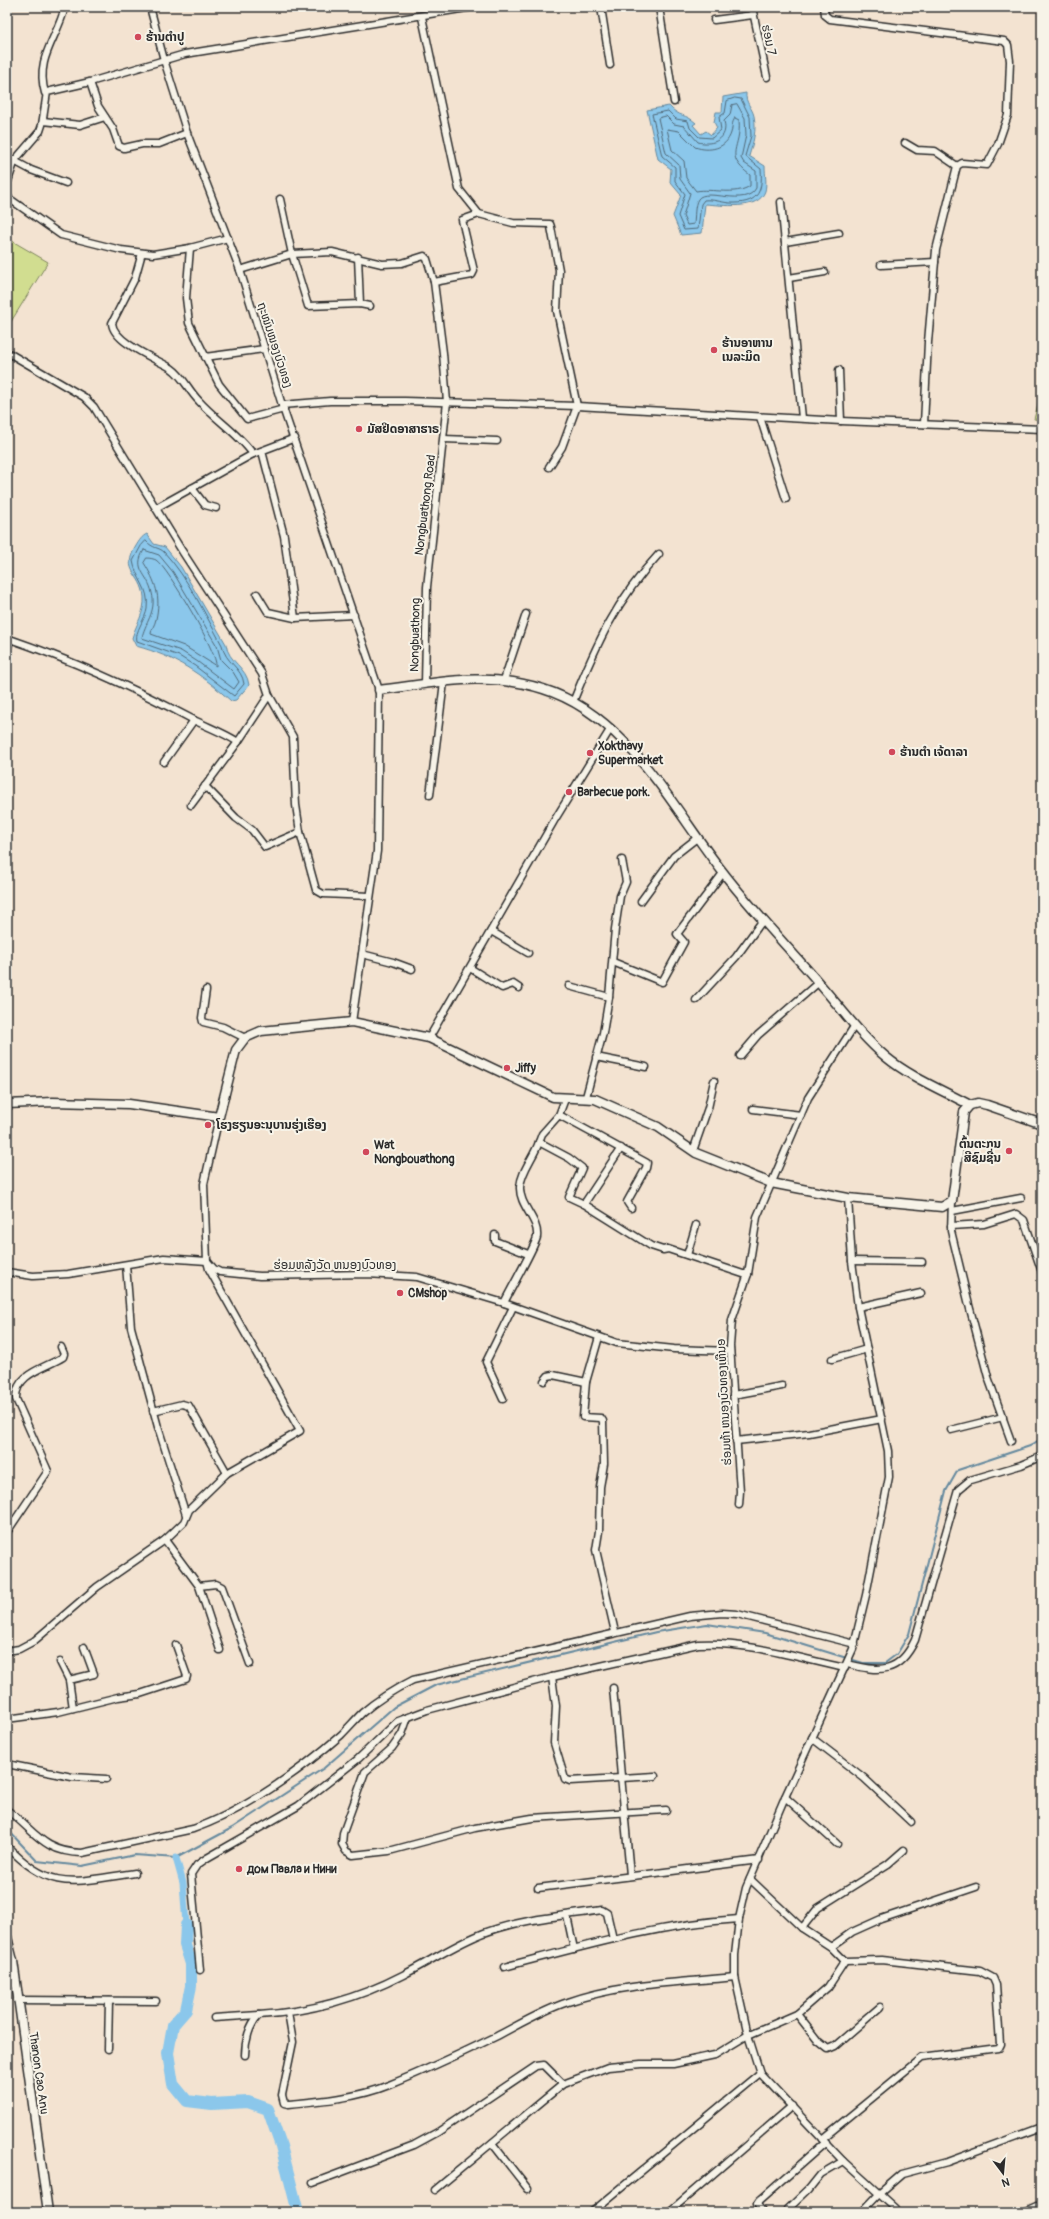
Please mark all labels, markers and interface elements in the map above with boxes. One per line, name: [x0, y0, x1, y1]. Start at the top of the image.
street label: ຮ່ອມ 7: [758, 23, 779, 58]
place label: ຮ້ານຕຳປູ: [146, 30, 184, 46]
marker: ຮ້ານຕຳປູ: [133, 32, 143, 42]
street label: ຖະໜົນໜອງບົວທອງ: [254, 300, 295, 390]
place label: ຮ້ານອາຫານ ເນລະມິດ: [722, 336, 773, 365]
marker: ຮ້ານອາຫານ ເນລະມິດ: [709, 345, 719, 355]
place label: ມັສຢິດອາສາຮາຣ: [367, 422, 439, 437]
marker: ມັສຢິດອາສາຮາຣ: [354, 424, 364, 434]
street label: Nongbuathong Road: [412, 454, 439, 556]
street label: Nongbuathong: [407, 598, 424, 672]
place label: Xokthavy Supermarket: [598, 739, 664, 768]
place label: ຮ້ານຕຳ ເຈ້ດາລາ: [900, 745, 967, 760]
marker: ຮ້ານຕຳ ເຈ້ດາລາ: [887, 747, 897, 757]
marker: Xokthavy Supermarket: [585, 748, 595, 758]
place label: Barbecue pork.: [577, 785, 651, 800]
marker: Barbecue pork.: [564, 787, 574, 797]
place label: Jiffy: [515, 1061, 537, 1076]
marker: Jiffy: [502, 1063, 512, 1073]
place label: ໂຮງຮຽນອະນຸບານຮຸ່ງເຮືອງ: [215, 1118, 327, 1133]
marker: ໂຮງຮຽນອະນຸບານຮຸ່ງເຮືອງ: [203, 1120, 213, 1130]
place label: ຕົ້ນຕະກູນ ສີຊົມຊື່ນ: [959, 1135, 1001, 1166]
place label: Wat Nongbouathong: [374, 1138, 454, 1167]
marker: ຕົ້ນຕະກູນ ສີຊົມຊື່ນ: [1004, 1146, 1014, 1156]
marker: Wat Nongbouathong: [361, 1147, 371, 1157]
street label: ຮ່ອມຫລັງວັດ ຫນອງບົວທອງ: [273, 1258, 397, 1273]
place label: CMshop: [408, 1286, 448, 1301]
marker: CMshop: [395, 1288, 405, 1298]
street label: ຮ່ອມຫ້າ ຫນອງບົວທອງເຫືນອ: [714, 1338, 735, 1466]
place label: дом Павла и Нини: [246, 1862, 337, 1877]
marker: дом Павла и Нини: [234, 1864, 244, 1874]
street label: Thanon Cao Anu: [25, 2031, 52, 2115]
north arrow: [983, 2153, 1023, 2193]
text: N: [1000, 2175, 1011, 2190]

